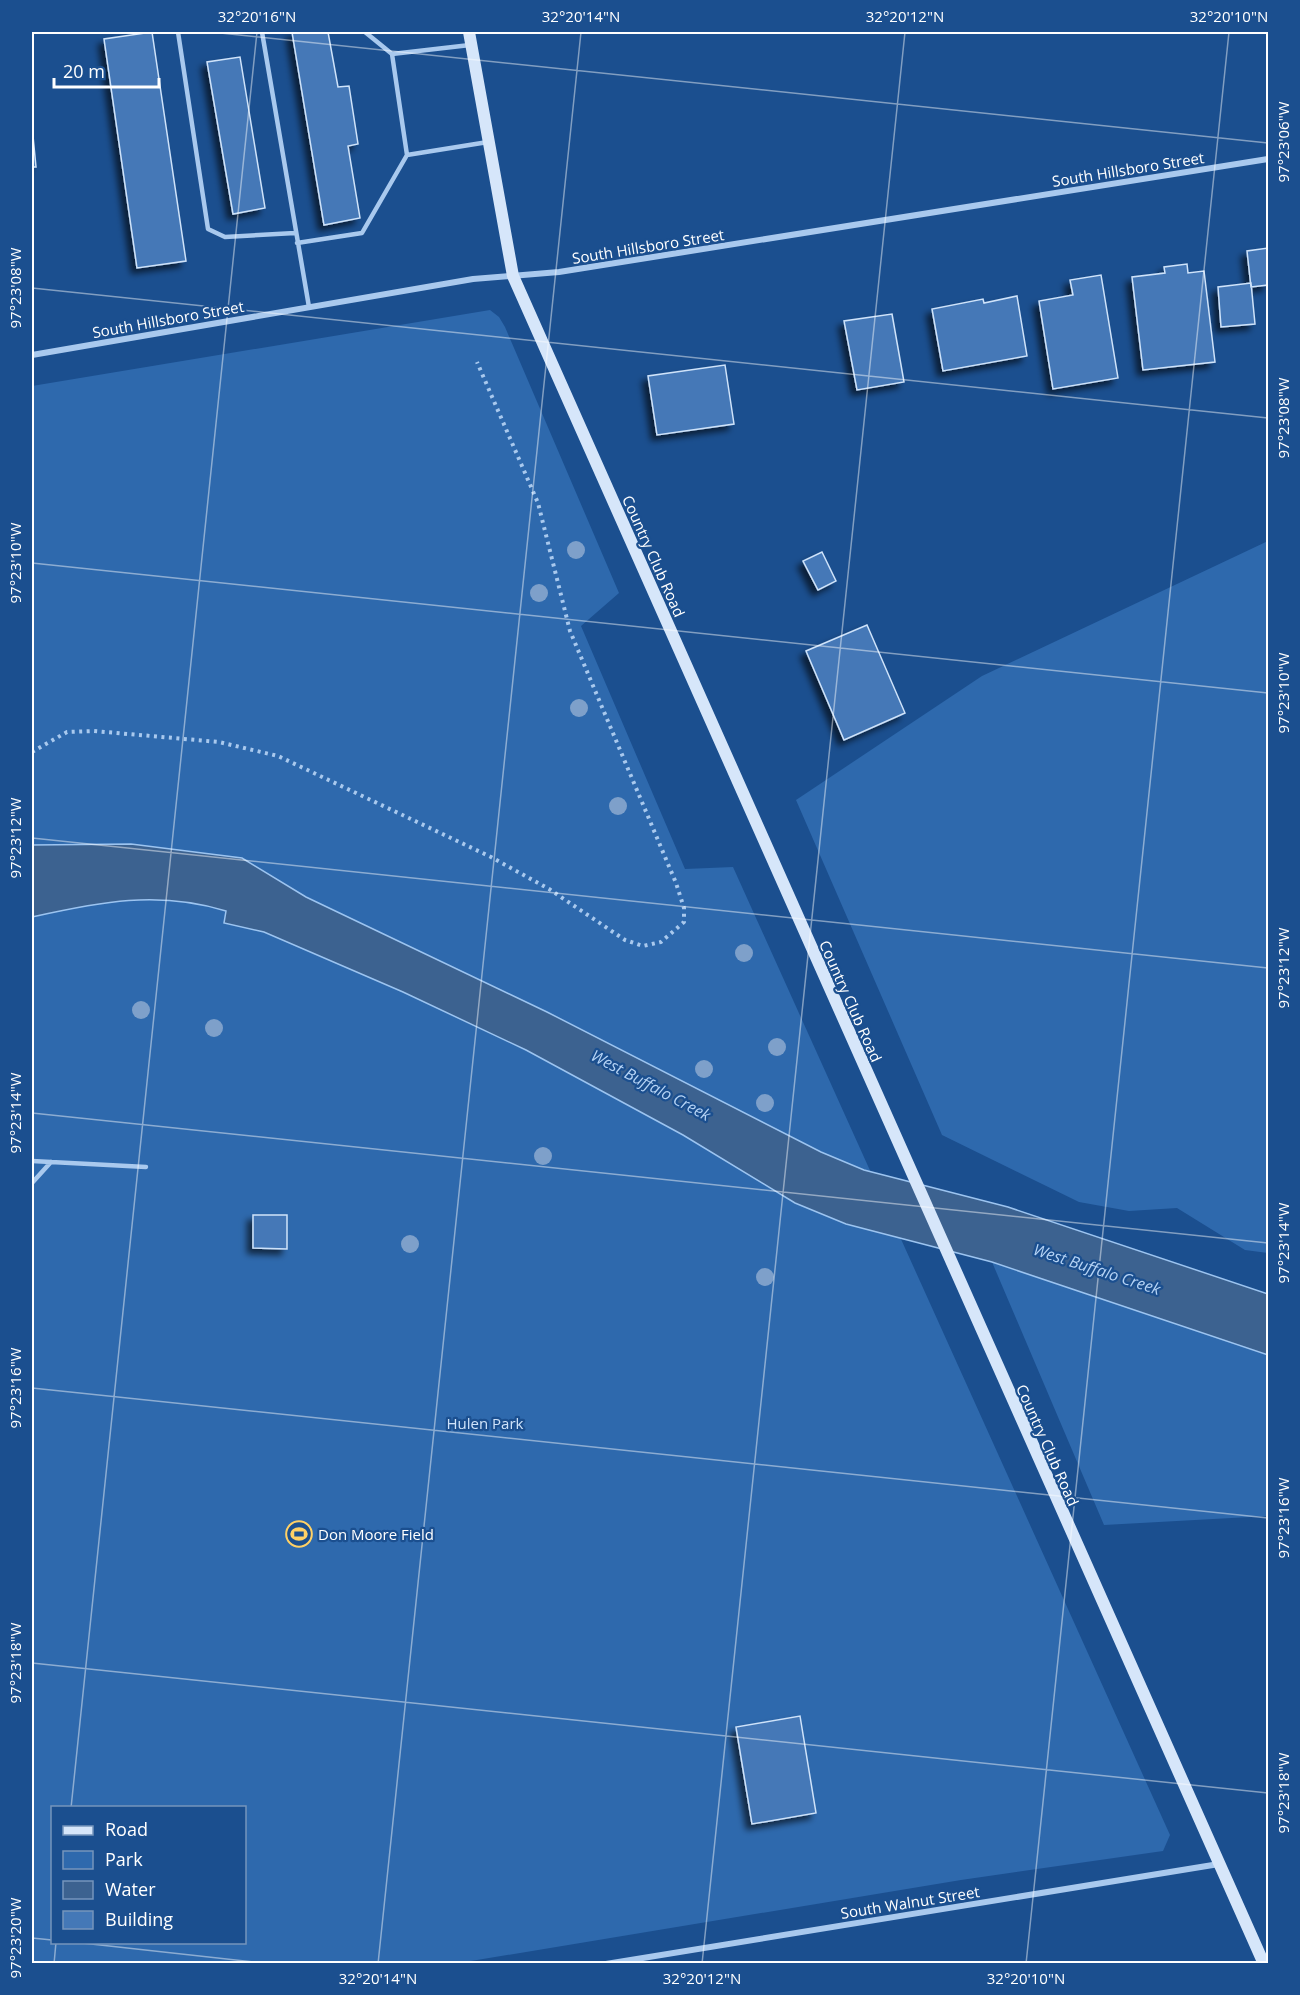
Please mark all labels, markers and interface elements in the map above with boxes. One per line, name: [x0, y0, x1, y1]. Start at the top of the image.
text: 32°20'16"N: [218, 6, 296, 26]
text: 32°20'14"N: [542, 6, 620, 26]
text: 32°20'12"N: [866, 6, 944, 26]
text: 32°20'10"N: [1190, 6, 1268, 26]
scale bar: [54, 51, 159, 89]
text: 20 m: [63, 59, 105, 83]
text: 97°23'06"W: [1273, 101, 1293, 183]
street label: South Hillsboro Street: [1051, 147, 1205, 191]
street label: South Hillsboro Street: [571, 224, 725, 268]
text: 97°23'08"W: [5, 247, 25, 329]
street label: South Hillsboro Street: [91, 296, 245, 342]
text: 97°23'08"W: [1273, 377, 1293, 459]
street label: Country Club Road: [618, 492, 690, 620]
text: 97°23'10"W: [5, 522, 25, 604]
text: 97°23'10"W: [1273, 652, 1293, 734]
text: 97°23'12"W: [5, 797, 25, 879]
text: 97°23'12"W: [1273, 927, 1293, 1009]
street label: Country Club Road: [815, 937, 887, 1065]
water label: West Buffalo Creek: [587, 1044, 716, 1126]
text: 97°23'14"W: [5, 1072, 25, 1154]
text: 97°23'14"W: [1273, 1202, 1293, 1284]
water label: West Buffalo Creek: [1031, 1238, 1165, 1300]
text: 97°23'16"W: [5, 1347, 25, 1429]
street label: Country Club Road: [1012, 1381, 1084, 1509]
park label: Hulen Park: [447, 1413, 524, 1433]
text: 97°23'16"W: [1273, 1477, 1293, 1559]
sports icon: Don Moore Field: [284, 1519, 314, 1549]
place label: Don Moore Field: [318, 1524, 434, 1544]
text: 97°23'18"W: [5, 1622, 25, 1704]
text: 97°23'18"W: [1273, 1752, 1293, 1834]
legend: [51, 1806, 246, 1944]
text: Road: [105, 1817, 148, 1841]
text: Park: [105, 1847, 143, 1871]
text: Water: [105, 1877, 156, 1901]
street label: South Walnut Street: [839, 1881, 981, 1923]
text: 97°23'20"W: [5, 1897, 25, 1979]
text: Building: [105, 1907, 173, 1931]
text: 32°20'14"N: [339, 1968, 417, 1988]
text: 32°20'12"N: [663, 1968, 741, 1988]
text: 32°20'10"N: [987, 1968, 1065, 1988]

